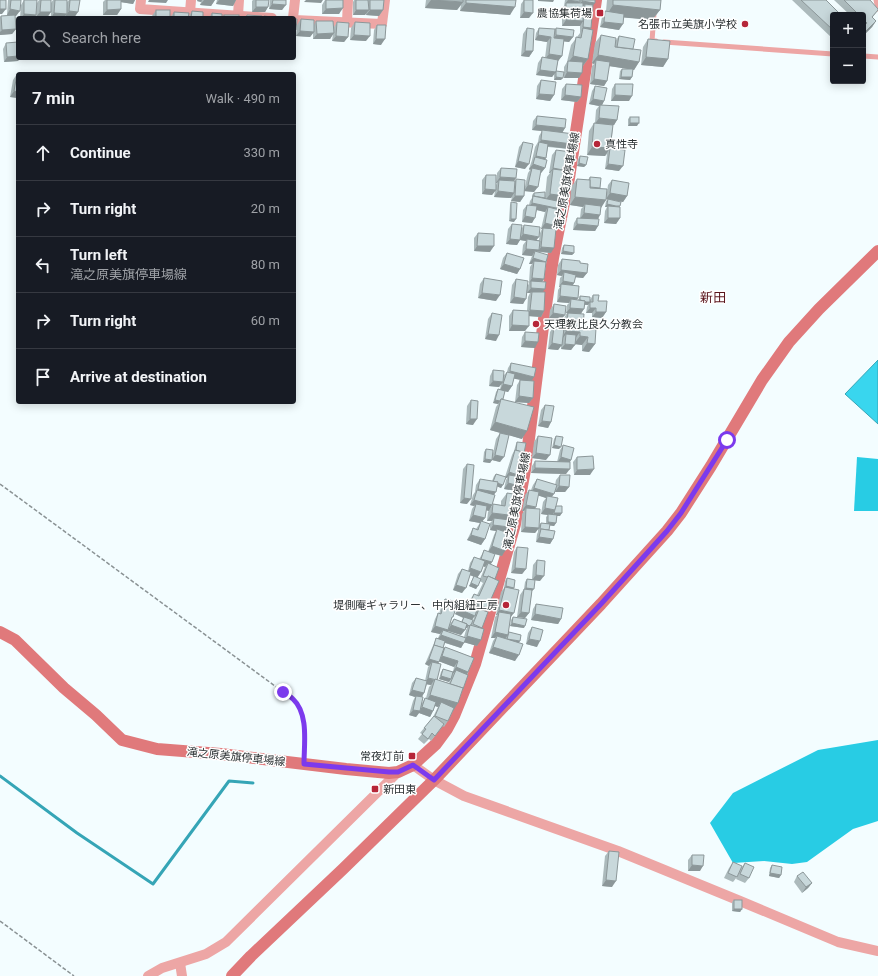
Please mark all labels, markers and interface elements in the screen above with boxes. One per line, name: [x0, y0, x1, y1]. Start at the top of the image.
place label: 農協集荷場: [537, 7, 592, 20]
marker: 農協集荷場: [595, 8, 605, 18]
map controls: [830, 12, 866, 84]
button: +: [830, 12, 866, 48]
search box: [16, 16, 296, 60]
place label: 名張市立美旗小学校: [638, 18, 737, 31]
marker: 名張市立美旗小学校: [740, 19, 750, 29]
icon: search: [30, 27, 52, 49]
text: Search here: [62, 29, 141, 47]
button: −: [830, 48, 866, 84]
text: 7 min: [32, 88, 75, 108]
text: Walk · 490 m: [205, 91, 280, 106]
street label: 滝之原美旗停車場線: [552, 131, 582, 231]
place label: 真性寺: [605, 138, 638, 151]
marker: 真性寺: [592, 139, 602, 149]
icon: ahead: [32, 142, 54, 164]
text: Continue: [70, 144, 131, 162]
text: 330 m: [243, 145, 280, 160]
icon: right: [32, 198, 54, 220]
text: Turn right: [70, 200, 136, 218]
text: 20 m: [251, 201, 280, 216]
text: Turn left: [70, 246, 127, 264]
icon: left: [32, 254, 54, 276]
text: 80 m: [251, 257, 280, 272]
text: 滝之原美旗停車場線: [70, 267, 187, 282]
district label: 新田: [700, 290, 726, 305]
icon: right: [32, 310, 54, 332]
text: Turn right: [70, 312, 136, 330]
text: 60 m: [251, 313, 280, 328]
place label: 天理教比良久分教会: [544, 318, 643, 331]
marker: 天理教比良久分教会: [531, 319, 541, 329]
icon: arrive: [32, 366, 54, 388]
text: Arrive at destination: [70, 368, 207, 386]
route start: [718, 431, 736, 449]
street label: 滝之原美旗停車場線: [501, 451, 533, 551]
place label: 堤側庵ギャラリー、中内組紐工房: [333, 599, 498, 612]
marker: 堤側庵ギャラリー、中内組紐工房: [501, 600, 511, 610]
route end: [274, 683, 292, 701]
street label: 滝之原美旗停車場線: [186, 745, 286, 769]
place label: 常夜灯前: [360, 750, 404, 763]
marker: 常夜灯前: [407, 751, 417, 761]
place label: 新田東: [383, 783, 416, 796]
marker: 新田東: [370, 784, 380, 794]

